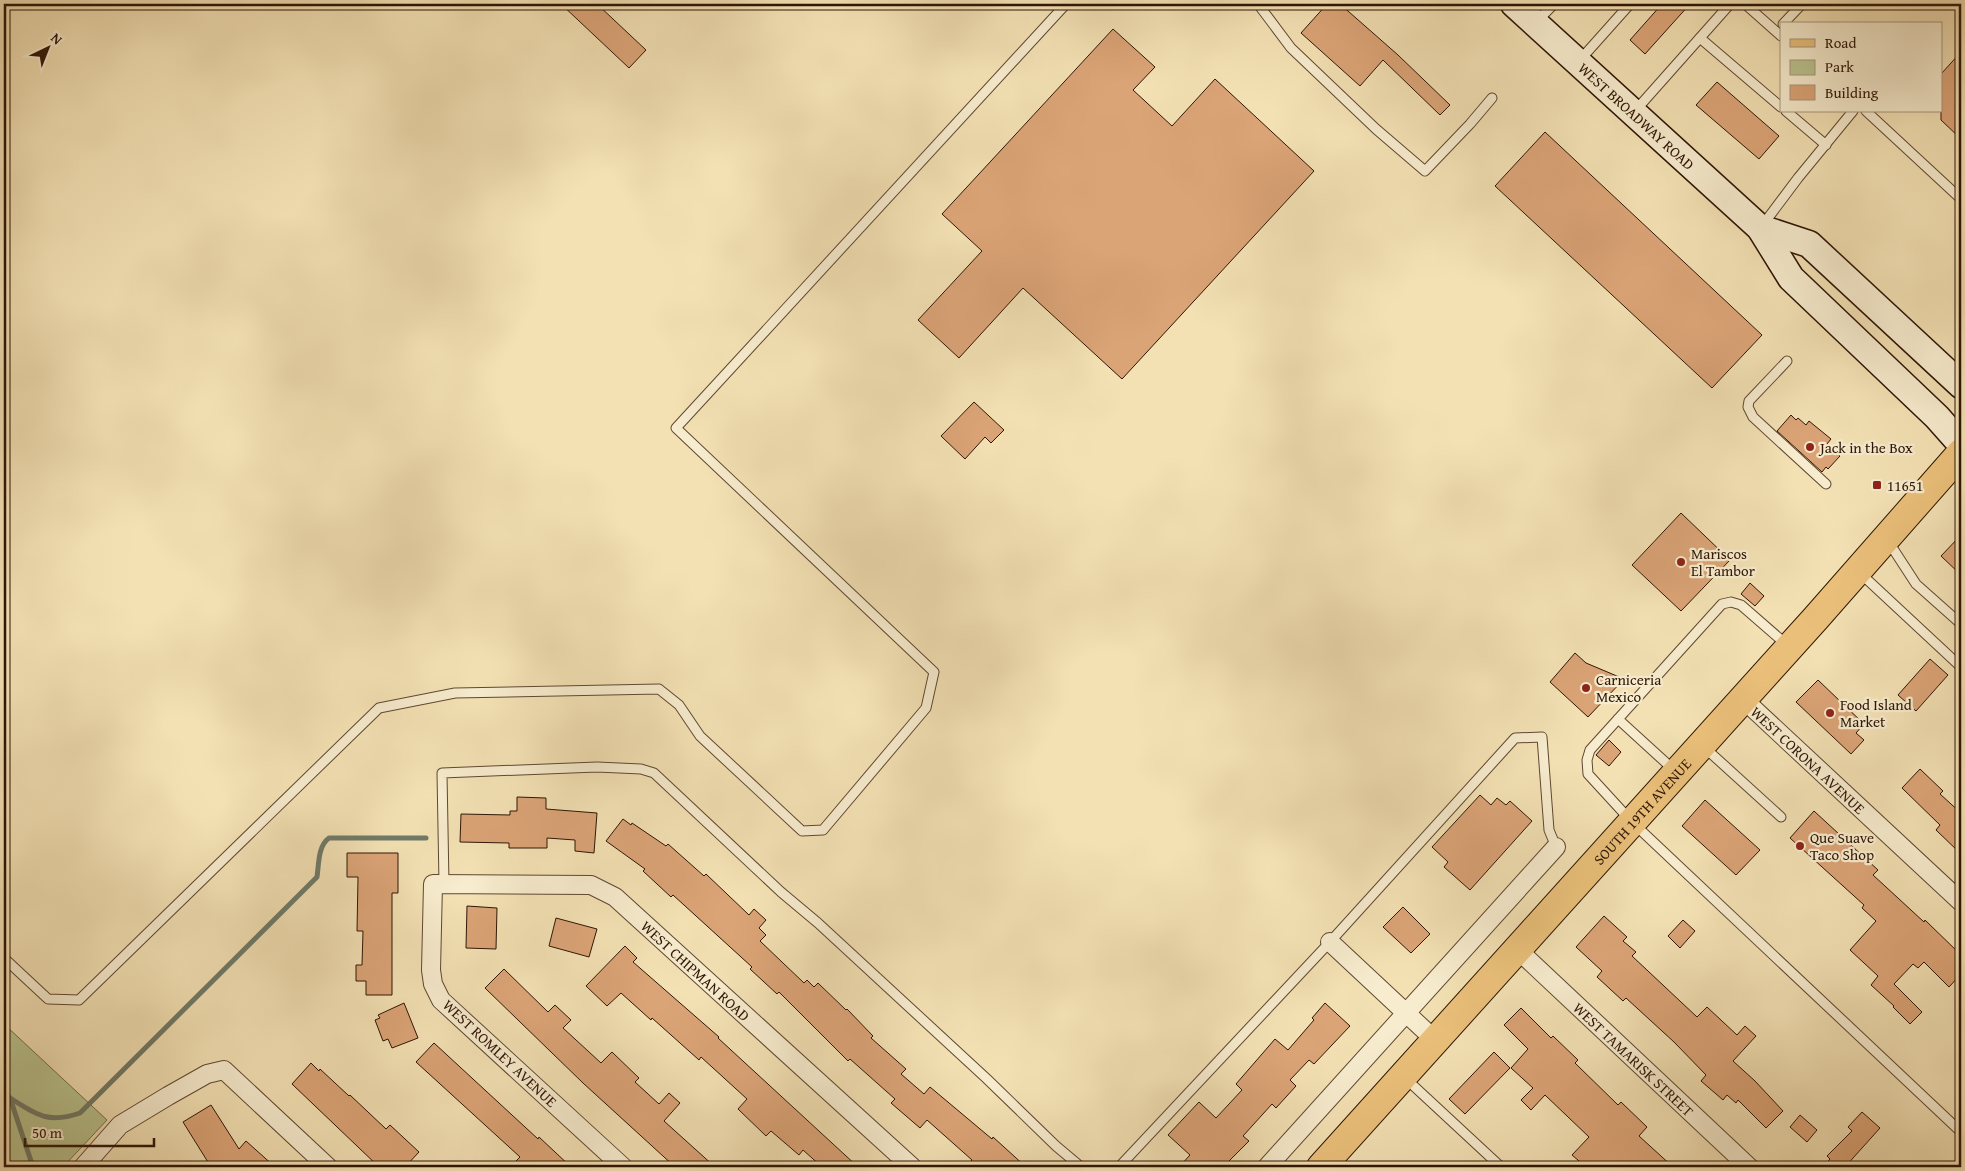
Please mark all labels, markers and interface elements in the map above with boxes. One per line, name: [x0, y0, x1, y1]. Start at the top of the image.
north arrow: [22, 22, 72, 72]
legend: [1780, 22, 1942, 112]
text: N: [47, 28, 68, 49]
text: Road: [1825, 32, 1856, 53]
text: Park: [1825, 56, 1854, 77]
street label: WEST BROADWAY ROAD: [1574, 57, 1699, 174]
text: Building: [1825, 82, 1879, 103]
place label: Jack in the Box: [1818, 437, 1913, 458]
marker: Jack in the Box: [1804, 441, 1816, 453]
place label: 11651: [1887, 475, 1923, 496]
marker: 11651: [1871, 479, 1883, 491]
place label: Mariscos El Tambor: [1691, 543, 1755, 581]
marker: Mariscos El Tambor: [1675, 556, 1687, 568]
place label: Carniceria Mexico: [1596, 669, 1661, 707]
marker: Carniceria Mexico: [1580, 682, 1592, 694]
place label: Food Island Market: [1840, 694, 1912, 732]
street label: WEST CORONA AVENUE: [1746, 701, 1870, 819]
marker: Food Island Market: [1824, 707, 1836, 719]
street label: SOUTH 19TH AVENUE: [1588, 753, 1696, 869]
place label: Que Suave Taco Shop: [1810, 827, 1874, 865]
marker: Que Suave Taco Shop: [1794, 840, 1806, 852]
street label: WEST CHIPMAN ROAD: [637, 915, 755, 1025]
street label: WEST ROMLEY AVENUE: [438, 994, 562, 1112]
street label: WEST TAMARISK STREET: [1569, 997, 1699, 1121]
scale bar: [25, 1116, 154, 1148]
text: 50 m: [32, 1122, 63, 1143]

